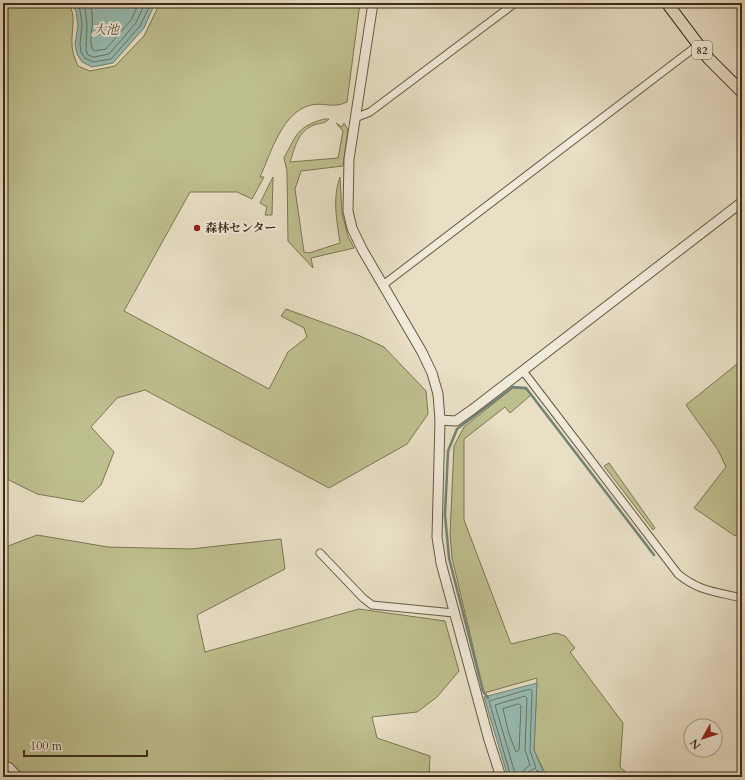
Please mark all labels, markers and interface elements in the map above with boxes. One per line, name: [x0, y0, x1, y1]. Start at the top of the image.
water label: 大池: [93, 21, 121, 39]
road number: 82: [692, 41, 712, 59]
place label: 森林センター: [205, 220, 277, 236]
marker: 森林センター: [192, 223, 202, 233]
north arrow: [683, 718, 723, 758]
scale bar: [24, 732, 147, 758]
text: N: [686, 735, 704, 752]
text: 100 m: [30, 738, 63, 754]

